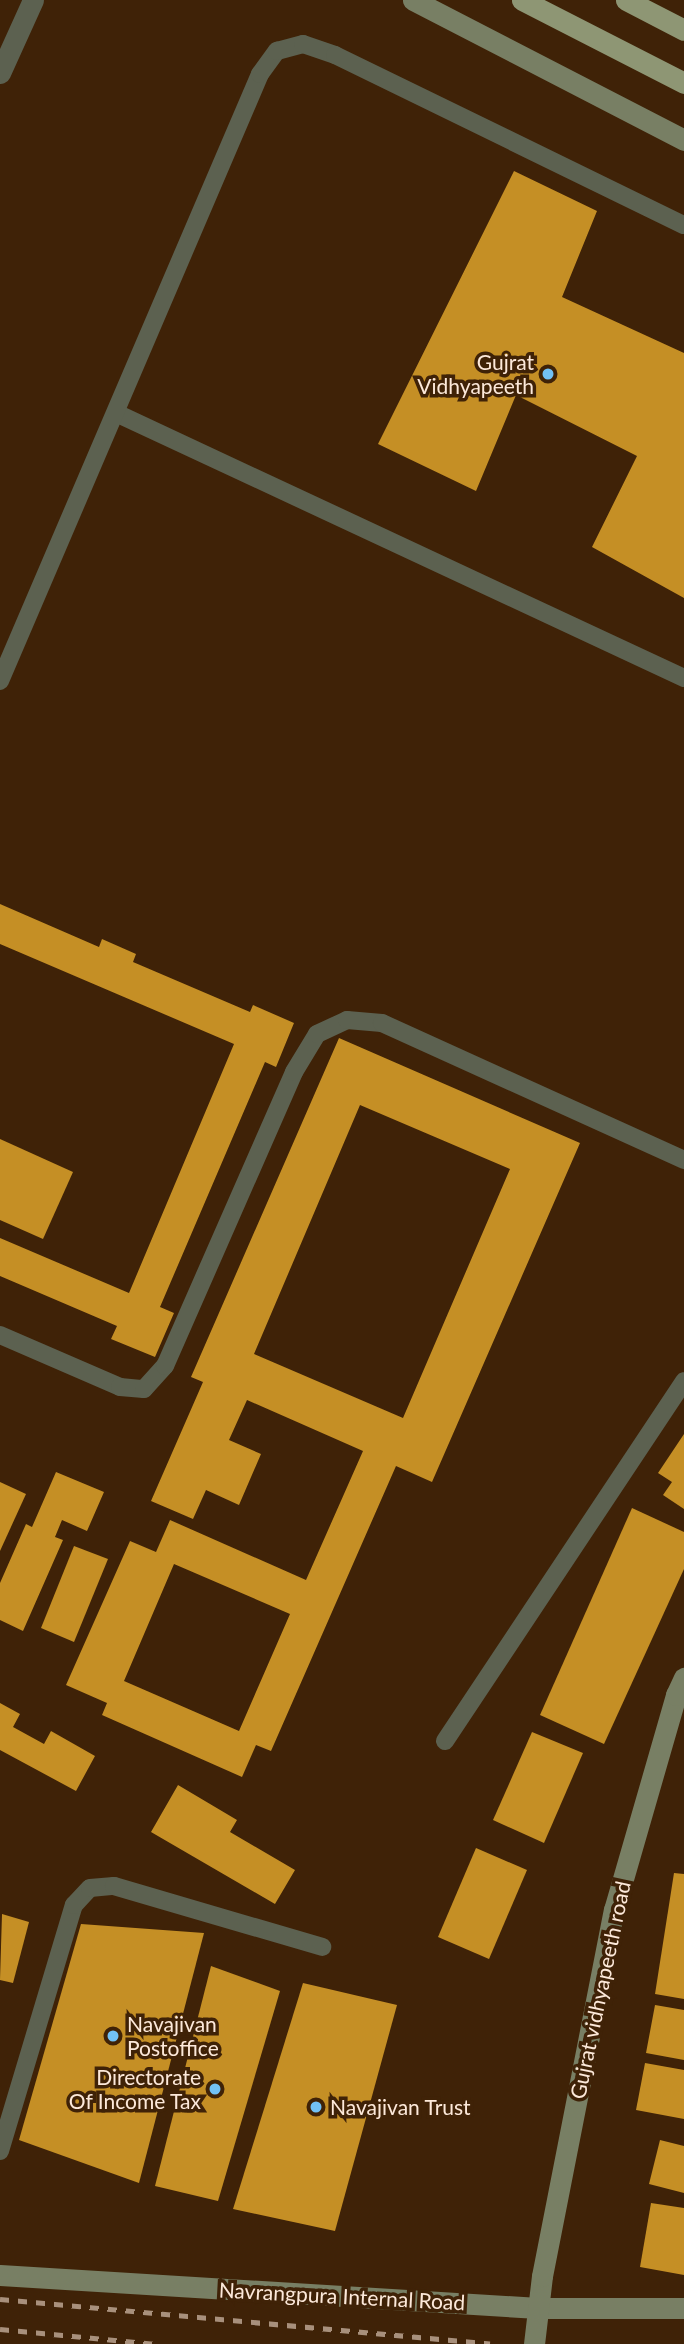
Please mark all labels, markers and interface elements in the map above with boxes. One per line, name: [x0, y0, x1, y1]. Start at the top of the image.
place label: Gujrat Vidhyapeeth: [417, 349, 534, 399]
marker: Gujrat Vidhyapeeth: [540, 366, 556, 382]
street label: Gujrat vidhyapeeth road: [565, 1879, 635, 2101]
place label: Navajivan Postoffice: [127, 2011, 219, 2061]
marker: Navajivan Postoffice: [105, 2028, 121, 2044]
place label: Directorate Of Income Tax: [68, 2064, 201, 2114]
marker: Directorate Of Income Tax: [207, 2081, 223, 2097]
place label: Navajivan Trust: [330, 2094, 471, 2120]
marker: Navajivan Trust: [308, 2099, 324, 2115]
street label: Navrangpura Internal Road: [218, 2277, 466, 2315]

